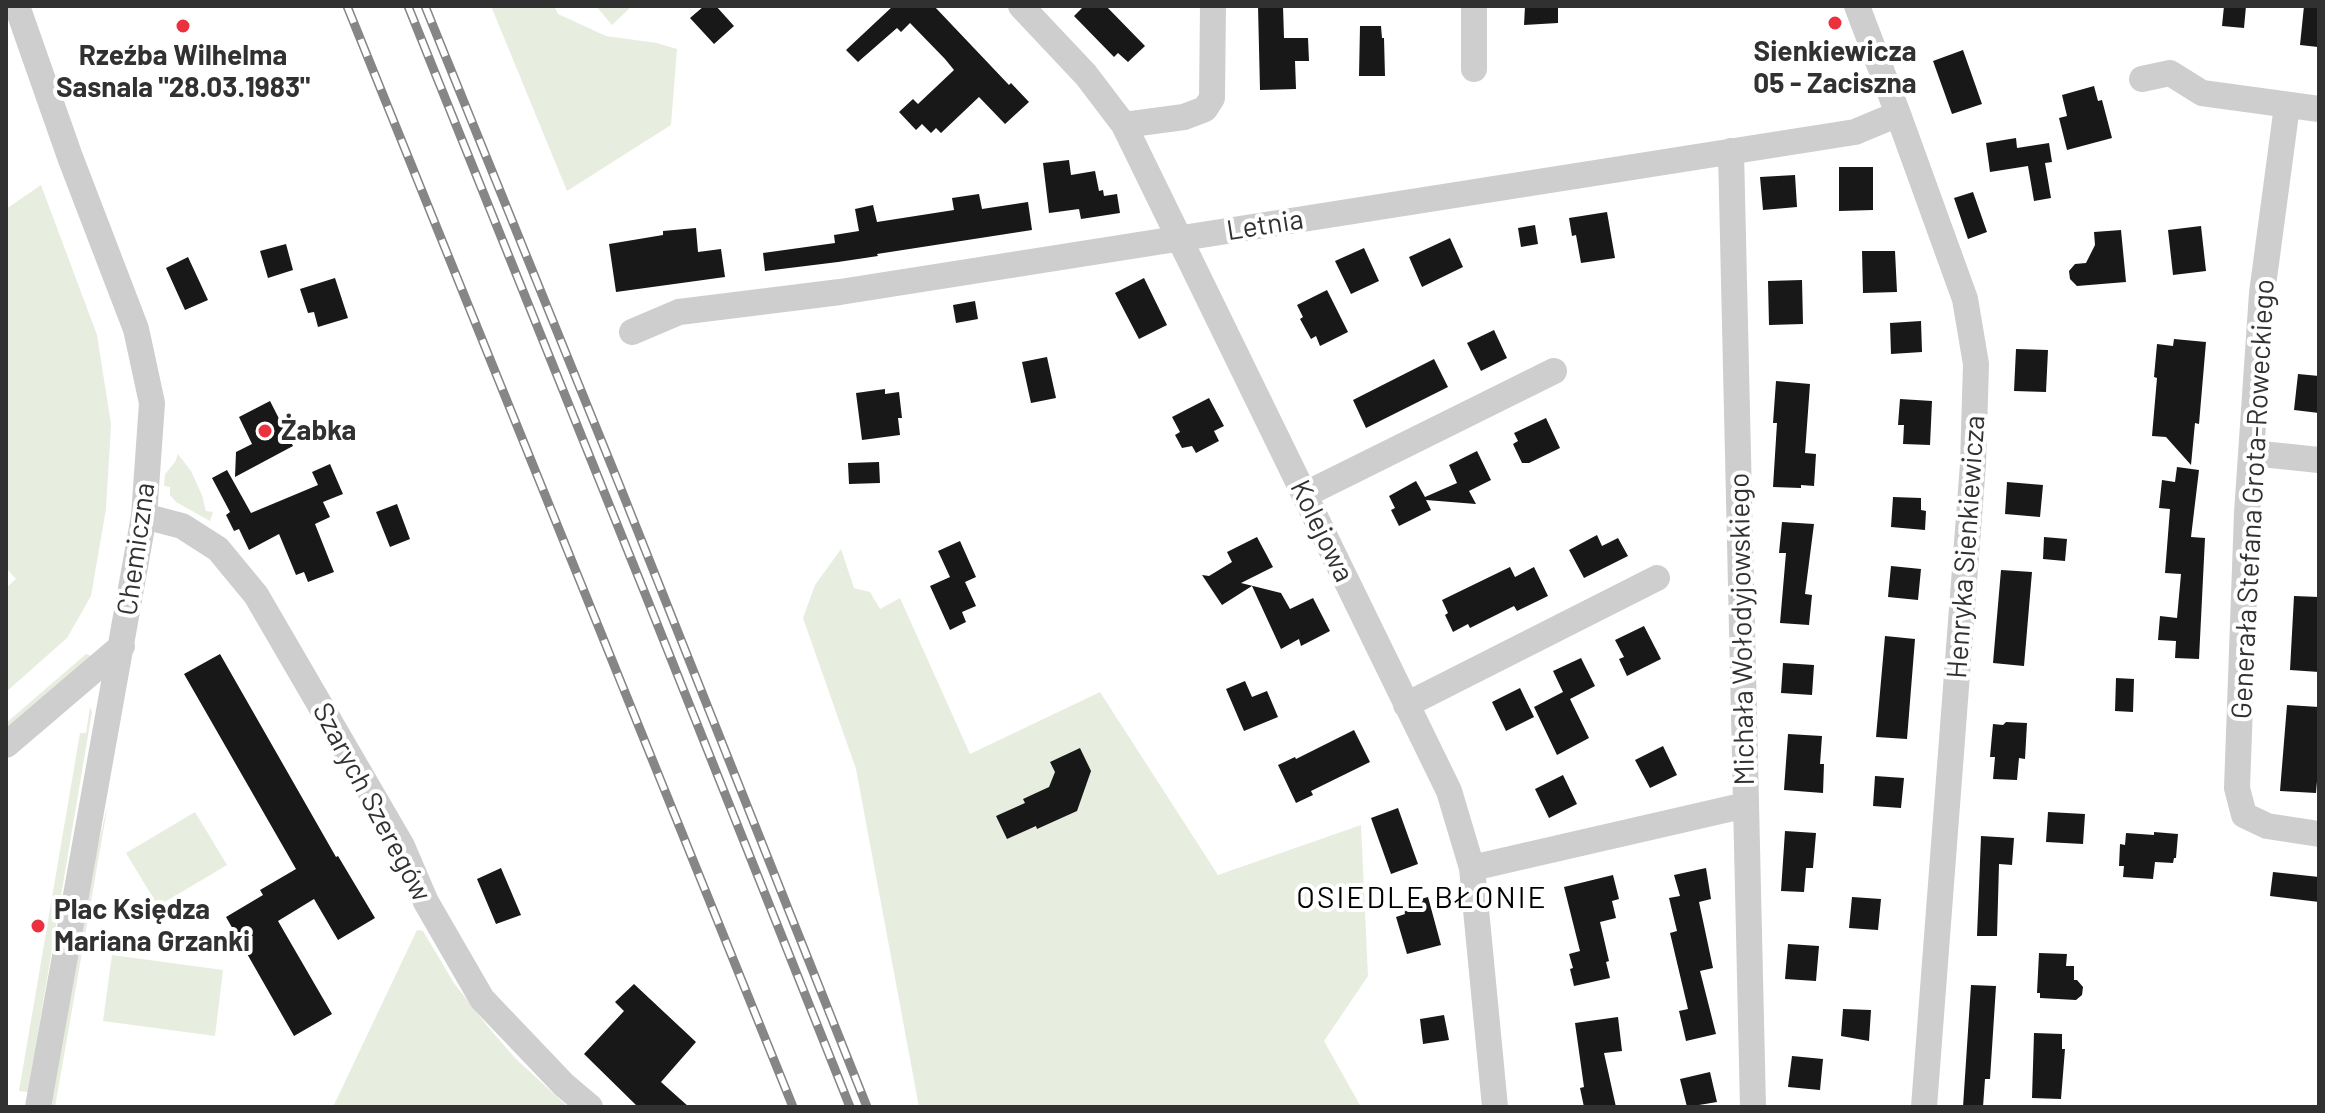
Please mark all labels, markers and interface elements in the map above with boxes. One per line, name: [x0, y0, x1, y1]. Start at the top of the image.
marker: Sienkiewicza 05 - Zaciszna: [1826, 14, 1844, 32]
marker: Rzeźba Wilhelma Sasnala "28.03.1983": [174, 17, 192, 35]
place label: Sienkiewicza 05 - Zaciszna: [1753, 35, 1917, 101]
place label: Rzeźba Wilhelma Sasnala "28.03.1983": [56, 39, 310, 105]
street label: Letnia: [1224, 202, 1306, 248]
street label: Generała Stefana Grota-Roweckiego: [2225, 278, 2281, 720]
place label: Żabka: [281, 414, 356, 448]
street label: Henryka Sienkiewicza: [1940, 414, 1992, 680]
marker: Żabka: [256, 422, 274, 440]
street label: Michała Wołodyjowskiego: [1722, 472, 1762, 786]
street label: Kolejowa: [1283, 475, 1361, 587]
street label: Chemiczna: [110, 481, 162, 617]
street label: Szarych Szeregów: [305, 697, 439, 907]
district label: OSIEDLE BŁONIE: [1296, 880, 1548, 916]
place label: Plac Księdza Mariana Grzanki: [54, 893, 250, 959]
marker: Plac Księdza Mariana Grzanki: [29, 917, 47, 935]

